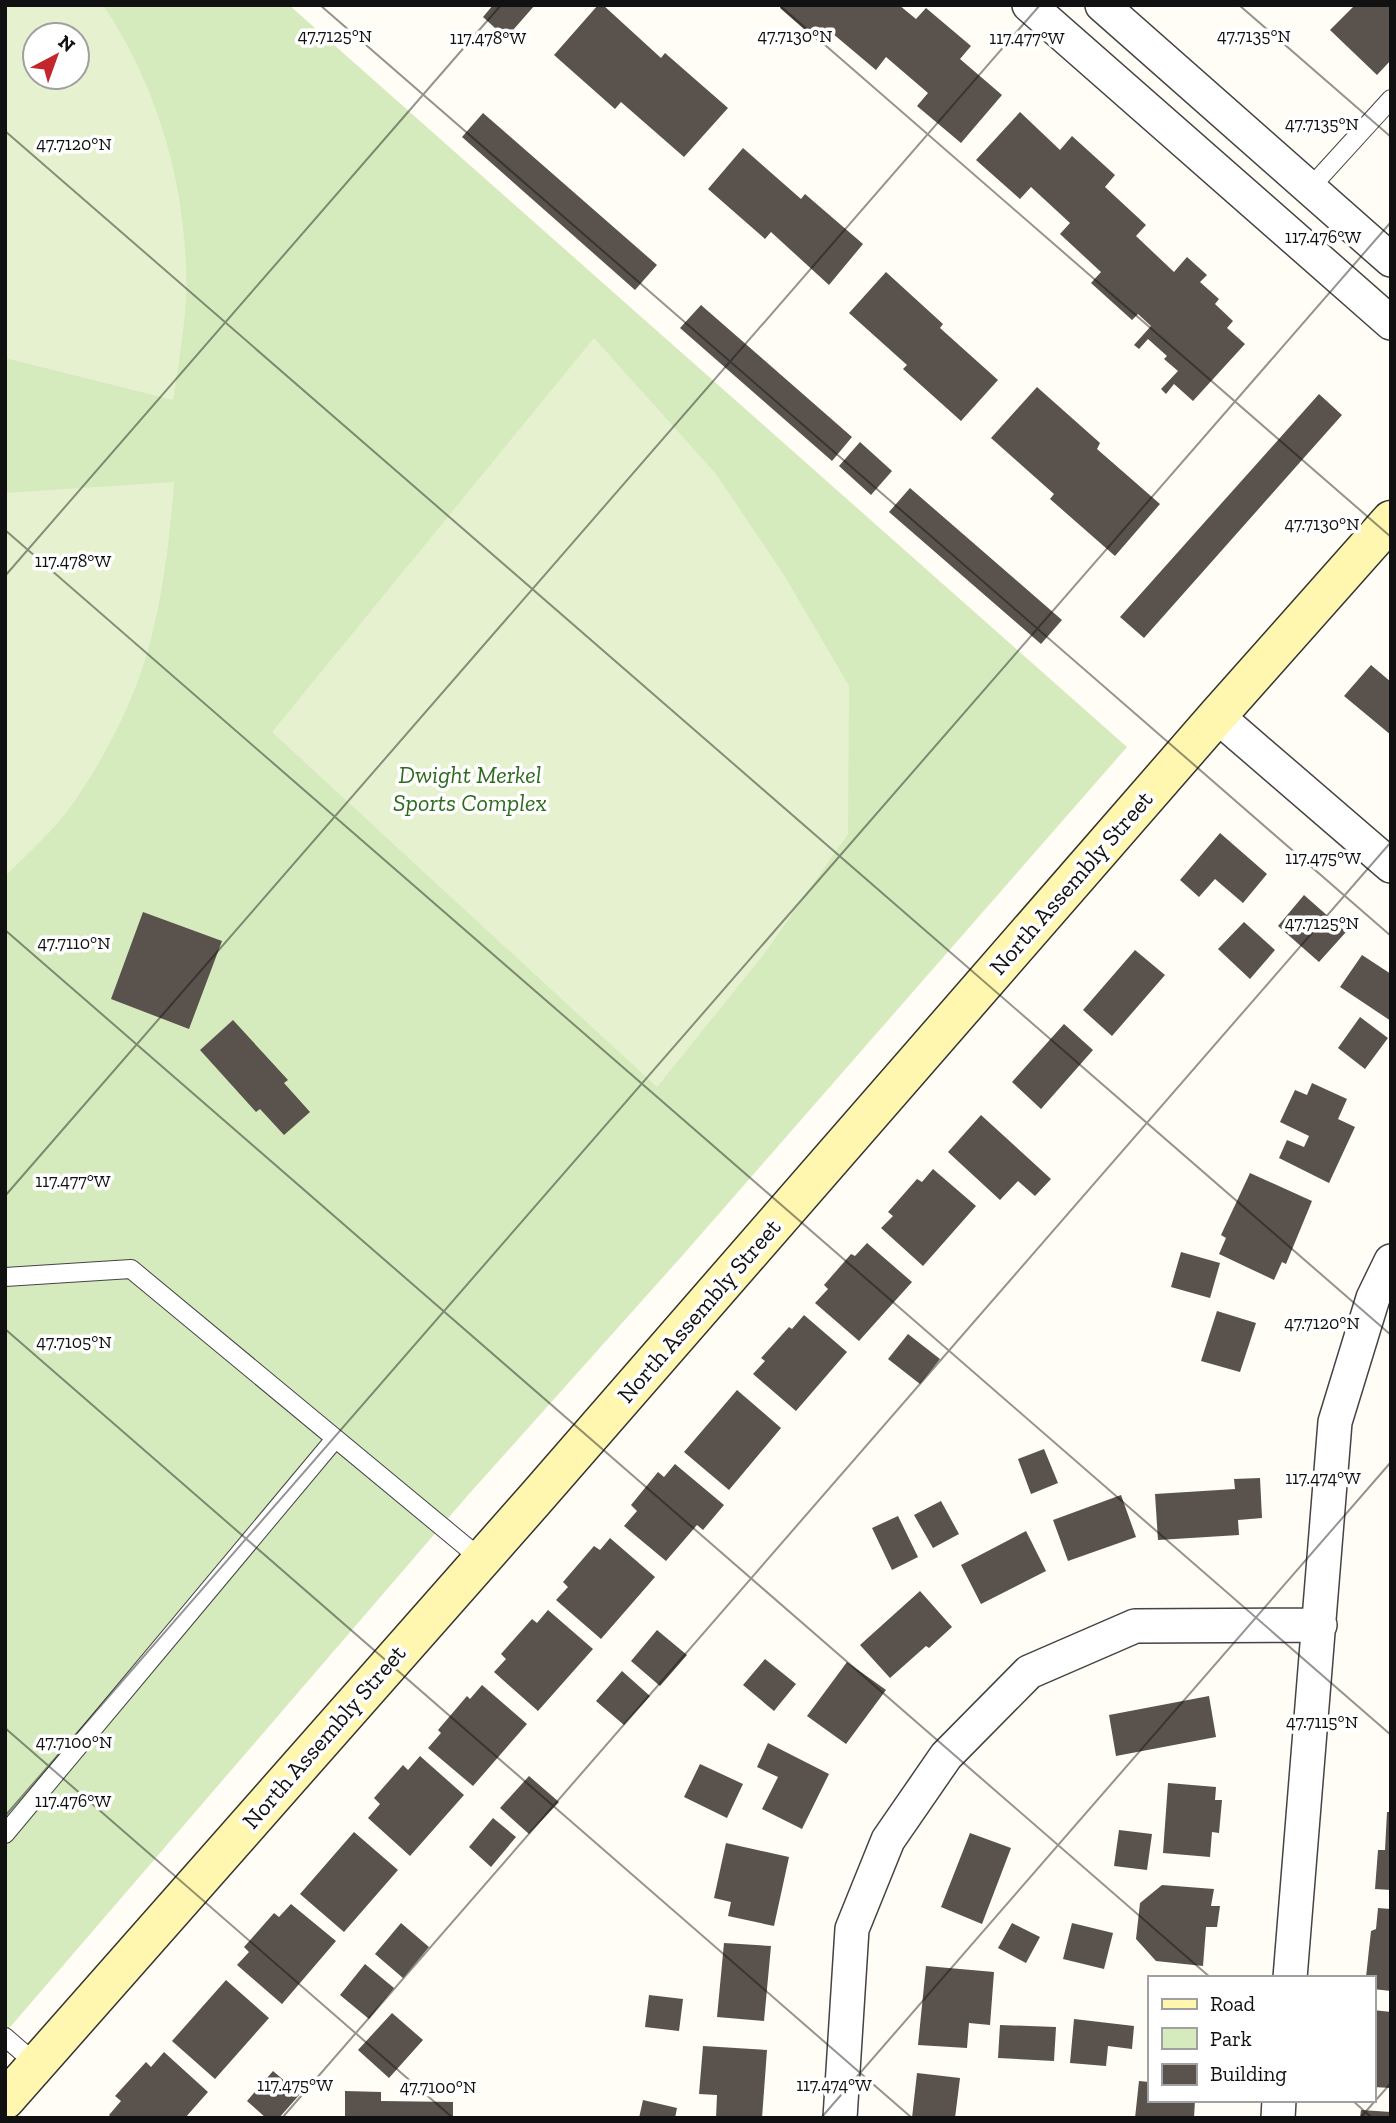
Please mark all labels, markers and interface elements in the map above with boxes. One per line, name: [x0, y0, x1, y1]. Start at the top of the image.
north arrow: [21, 21, 91, 91]
text: 47.7125°N: [298, 25, 372, 47]
text: 47.7130°N: [758, 25, 832, 47]
text: 47.7135°N: [1217, 25, 1291, 47]
text: 117.478°W: [450, 27, 526, 49]
text: 117.477°W: [989, 27, 1065, 49]
text: N: [54, 30, 80, 57]
text: 47.7135°N: [1285, 113, 1359, 135]
text: 47.7120°N: [36, 133, 112, 155]
text: 117.476°W: [1285, 226, 1361, 248]
text: 47.7130°N: [1285, 513, 1359, 535]
text: 117.478°W: [35, 550, 111, 572]
park label: Dwight Merkel Sports Complex: [393, 760, 547, 817]
street label: North Assembly Street: [983, 785, 1158, 981]
text: 117.475°W: [1285, 847, 1361, 869]
text: 47.7125°N: [1285, 912, 1359, 934]
text: 47.7110°N: [37, 932, 111, 954]
text: 117.477°W: [35, 1170, 111, 1192]
street label: North Assembly Street: [611, 1213, 786, 1409]
text: 47.7120°N: [1284, 1312, 1360, 1334]
text: 47.7105°N: [36, 1331, 112, 1353]
text: 117.474°W: [1285, 1467, 1361, 1489]
street label: North Assembly Street: [236, 1639, 411, 1835]
text: 47.7115°N: [1286, 1711, 1358, 1733]
text: 47.7100°N: [36, 1731, 112, 1753]
text: 117.476°W: [35, 1790, 111, 1812]
legend: [1148, 1976, 1375, 2102]
text: Road: [1210, 1991, 1256, 2016]
text: Park: [1210, 2026, 1252, 2051]
text: Building: [1210, 2061, 1287, 2086]
text: 117.475°W: [257, 2074, 333, 2096]
text: 117.474°W: [796, 2074, 872, 2096]
text: 47.7100°N: [400, 2076, 476, 2098]

